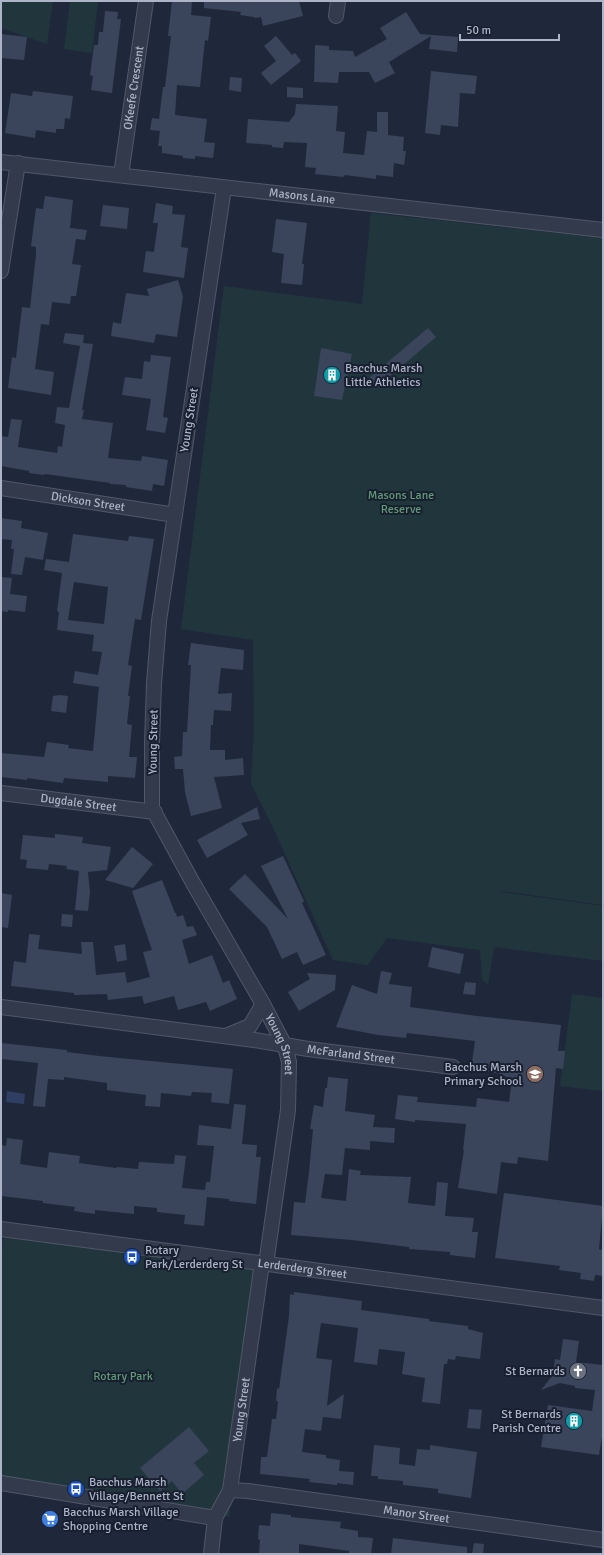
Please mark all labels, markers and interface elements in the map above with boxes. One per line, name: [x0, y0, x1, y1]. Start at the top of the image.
scale bar: [460, 16, 559, 42]
text: 50 m: [466, 23, 491, 38]
street label: OKeefe Crescent: [121, 45, 147, 131]
street label: Masons Lane: [268, 185, 336, 208]
place label: Bacchus Marsh Little Athletics: [345, 361, 423, 390]
building icon: Bacchus Marsh Little Athletics: [322, 365, 342, 385]
street label: Young Street: [177, 387, 202, 453]
park label: Masons Lane Reserve: [368, 488, 434, 517]
street label: Dickson Street: [50, 489, 126, 515]
street label: Young Street: [145, 709, 162, 775]
street label: Dugdale Street: [39, 791, 117, 815]
street label: Young Street: [262, 1012, 296, 1075]
street label: McFarland Street: [306, 1042, 395, 1068]
place label: Bacchus Marsh Primary School: [444, 1060, 522, 1089]
school or university icon: Bacchus Marsh Primary School: [525, 1064, 545, 1084]
place label: Rotary Park/Lerderderg St: [145, 1243, 243, 1272]
bus stop icon: Rotary Park/Lerderderg St: [122, 1247, 142, 1267]
street label: Lerderderg Street: [257, 1256, 348, 1282]
church icon: St Bernards: [568, 1361, 588, 1381]
place label: St Bernards: [505, 1364, 565, 1379]
park label: Rotary Park: [93, 1369, 153, 1384]
street label: Young Street: [230, 1377, 254, 1443]
place label: St Bernards Parish Centre: [492, 1407, 561, 1436]
building icon: St Bernards Parish Centre: [564, 1411, 584, 1431]
place label: Bacchus Marsh Village/Bennett St: [89, 1475, 184, 1504]
bus stop icon: Bacchus Marsh Village/Bennett St: [66, 1479, 86, 1499]
street label: Manor Street: [382, 1503, 451, 1527]
place label: Bacchus Marsh Village Shopping Centre: [63, 1505, 179, 1534]
supermarket icon: Bacchus Marsh Village Shopping Centre: [40, 1509, 60, 1529]

